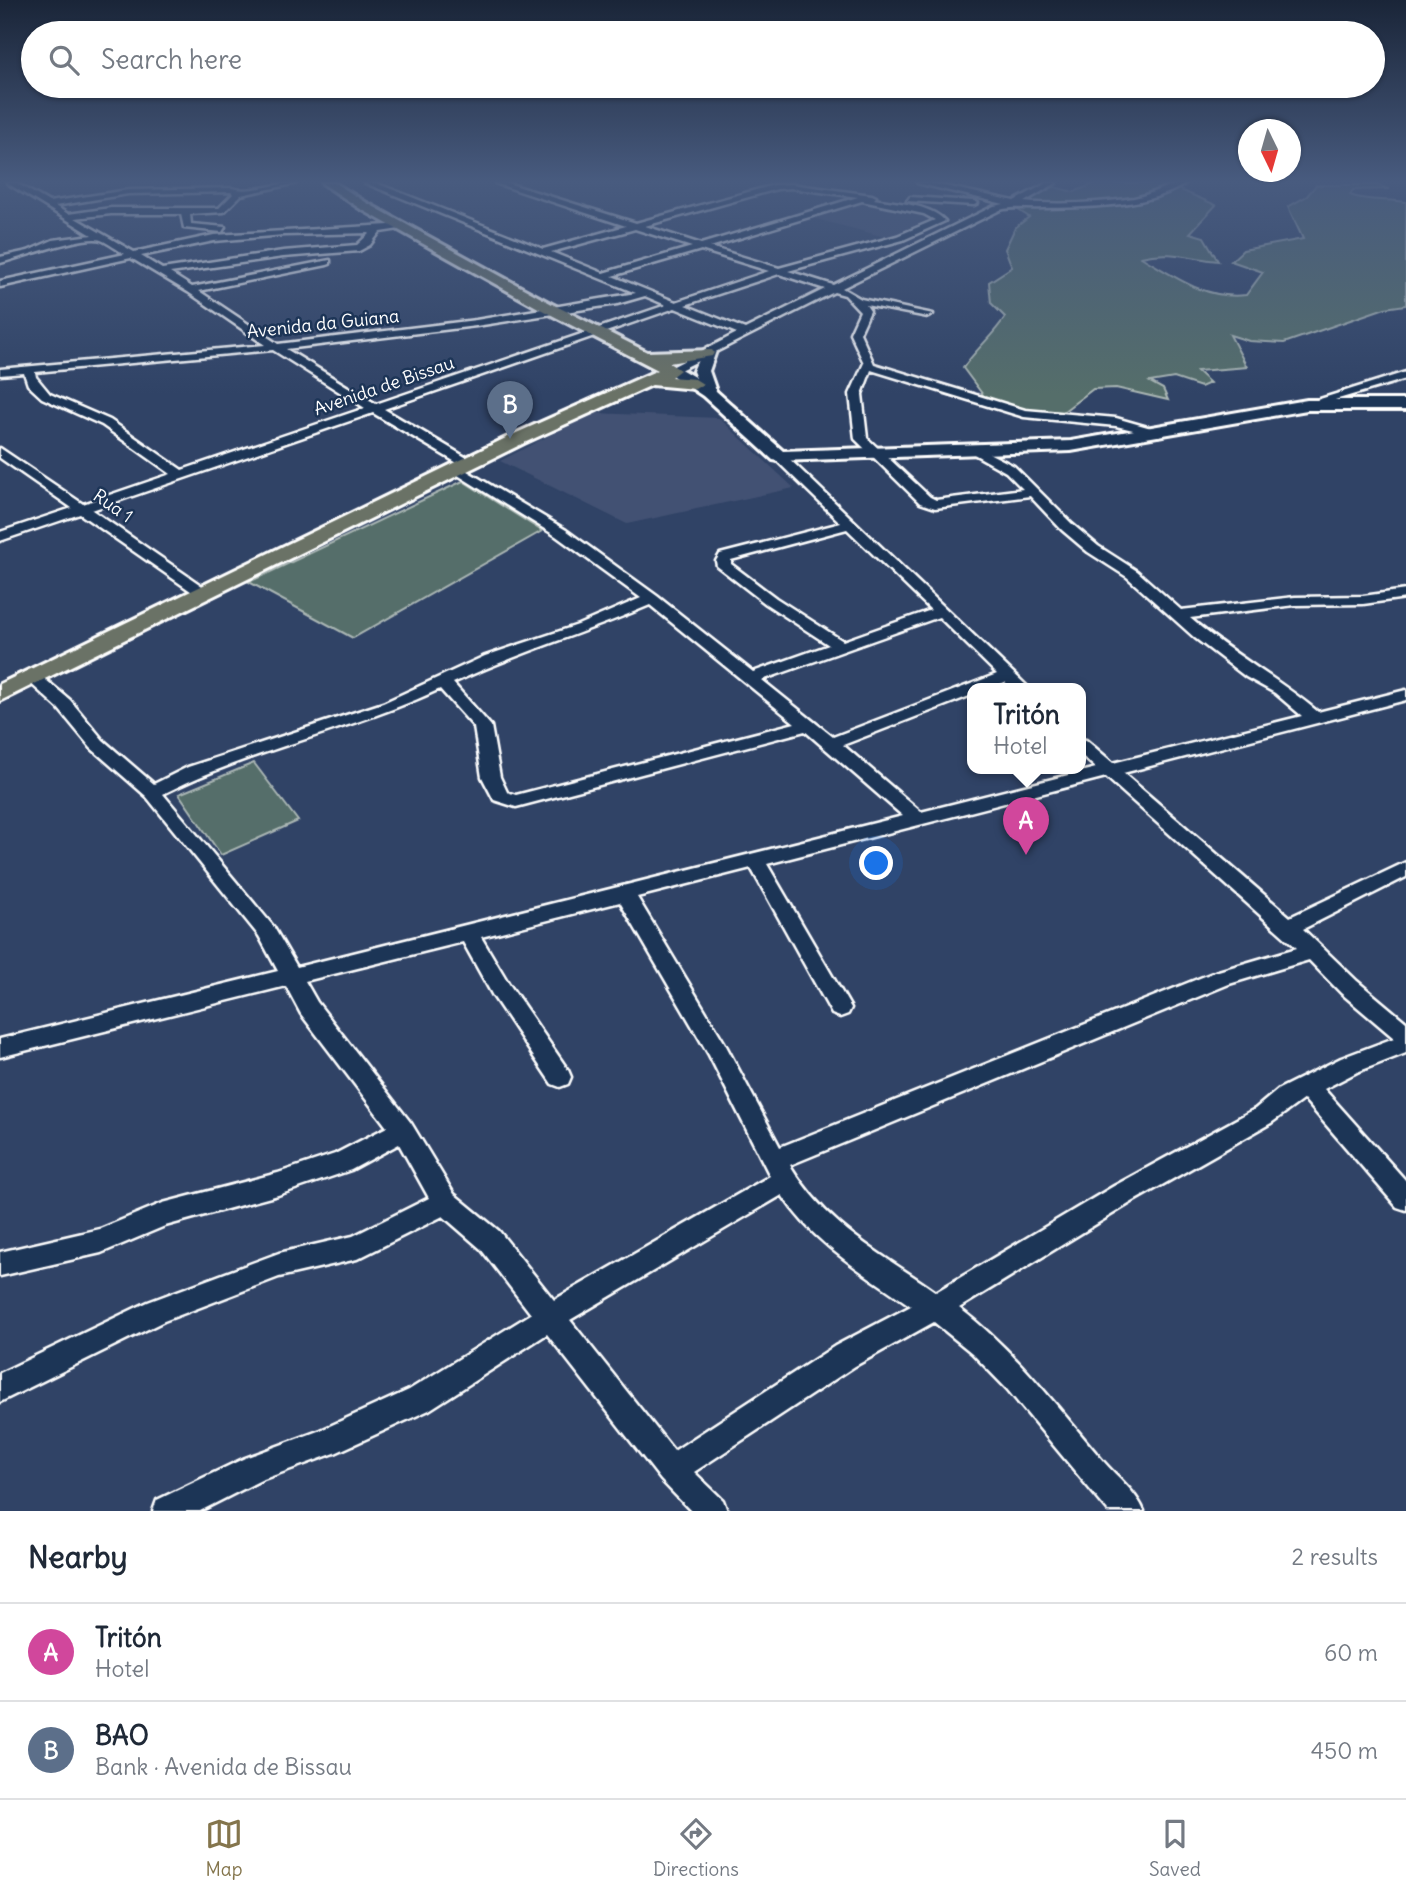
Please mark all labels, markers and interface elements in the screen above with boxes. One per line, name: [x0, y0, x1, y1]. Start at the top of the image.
search box: [21, 21, 1385, 98]
icon: search: [45, 41, 83, 79]
text: Search here: [101, 43, 242, 76]
north arrow: [1238, 119, 1301, 182]
street label: Avenida da Guiana: [246, 304, 400, 343]
street label: Avenida de Bissau: [311, 351, 457, 420]
pin: B: [487, 381, 533, 439]
street label: Rua 1: [89, 484, 138, 527]
popup: [967, 683, 1086, 774]
text: Tritón: [993, 698, 1060, 731]
text: Hotel: [993, 731, 1047, 760]
pin: A: [1003, 797, 1049, 855]
your location: [859, 846, 893, 880]
text: Nearby: [28, 1538, 128, 1576]
text: 2 results: [1292, 1542, 1378, 1571]
text: Tritón: [95, 1621, 162, 1654]
text: A: [44, 1638, 58, 1667]
text: 60 m: [1324, 1638, 1378, 1667]
text: Hotel: [95, 1654, 149, 1683]
text: BAO: [95, 1719, 149, 1752]
text: B: [43, 1736, 59, 1765]
text: 450 m: [1311, 1736, 1378, 1765]
text: Bank · Avenida de Bissau: [95, 1752, 352, 1781]
tab: Map: [205, 1815, 243, 1881]
tab: Directions: [653, 1815, 739, 1881]
tab: Saved: [1149, 1815, 1201, 1881]

